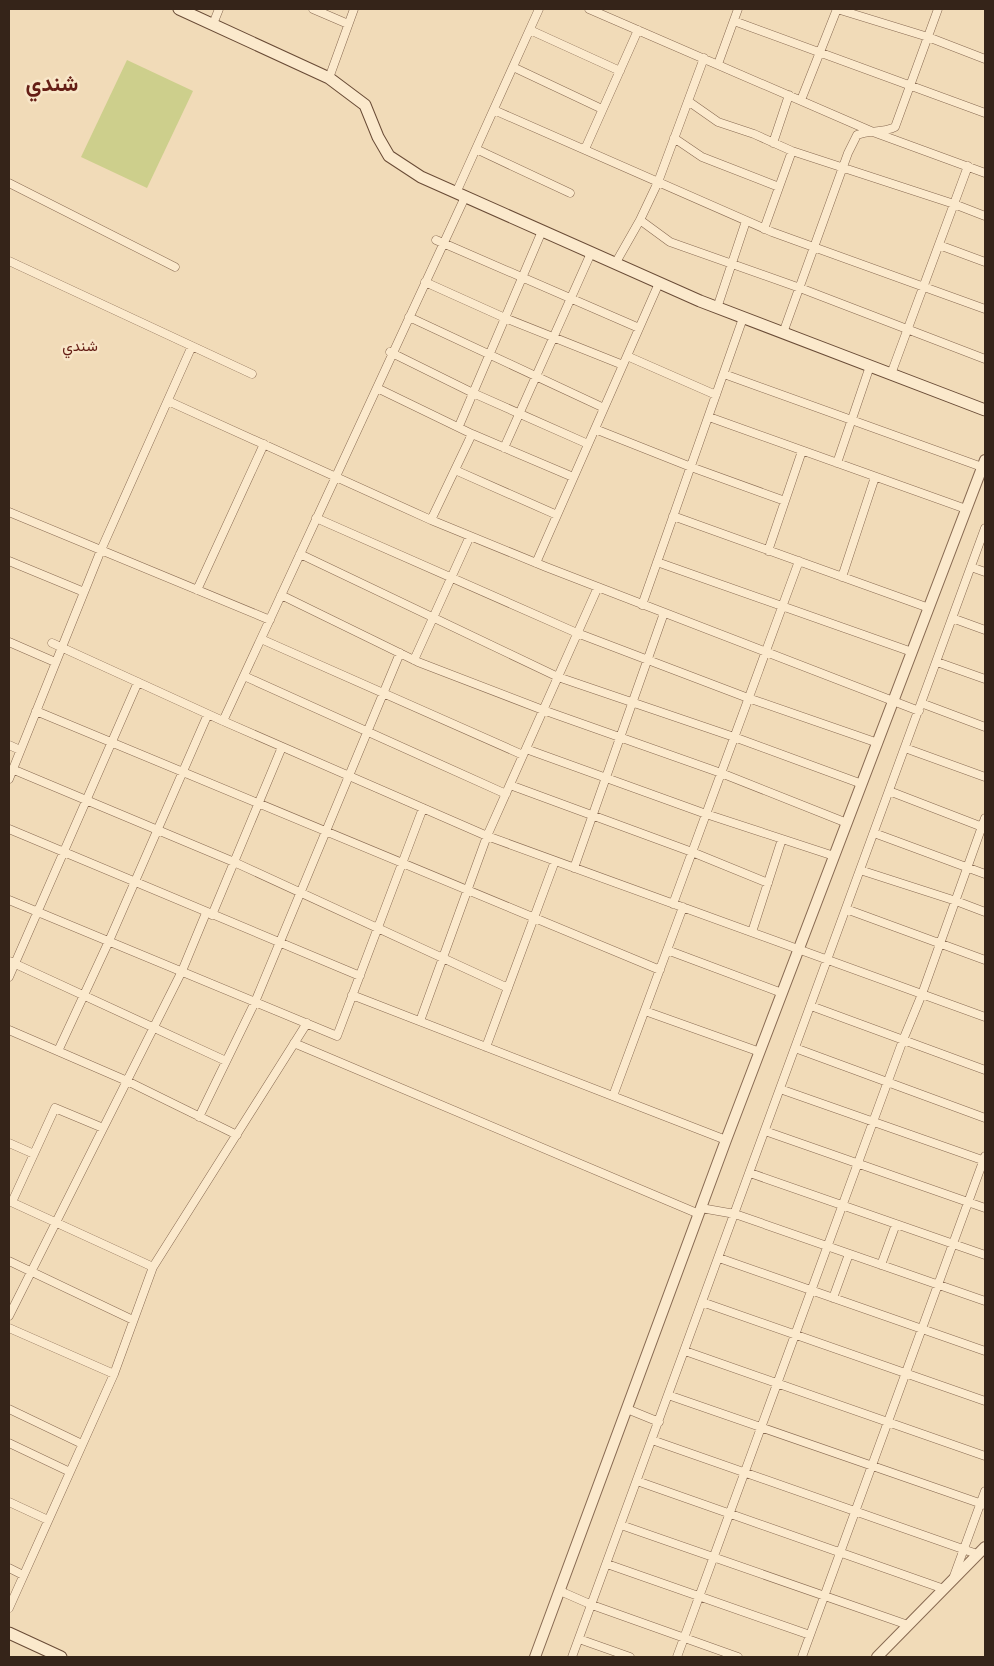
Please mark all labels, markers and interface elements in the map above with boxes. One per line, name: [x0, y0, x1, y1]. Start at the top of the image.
district label: شندي: [26, 67, 78, 102]
district label: شندي: [62, 335, 98, 359]

